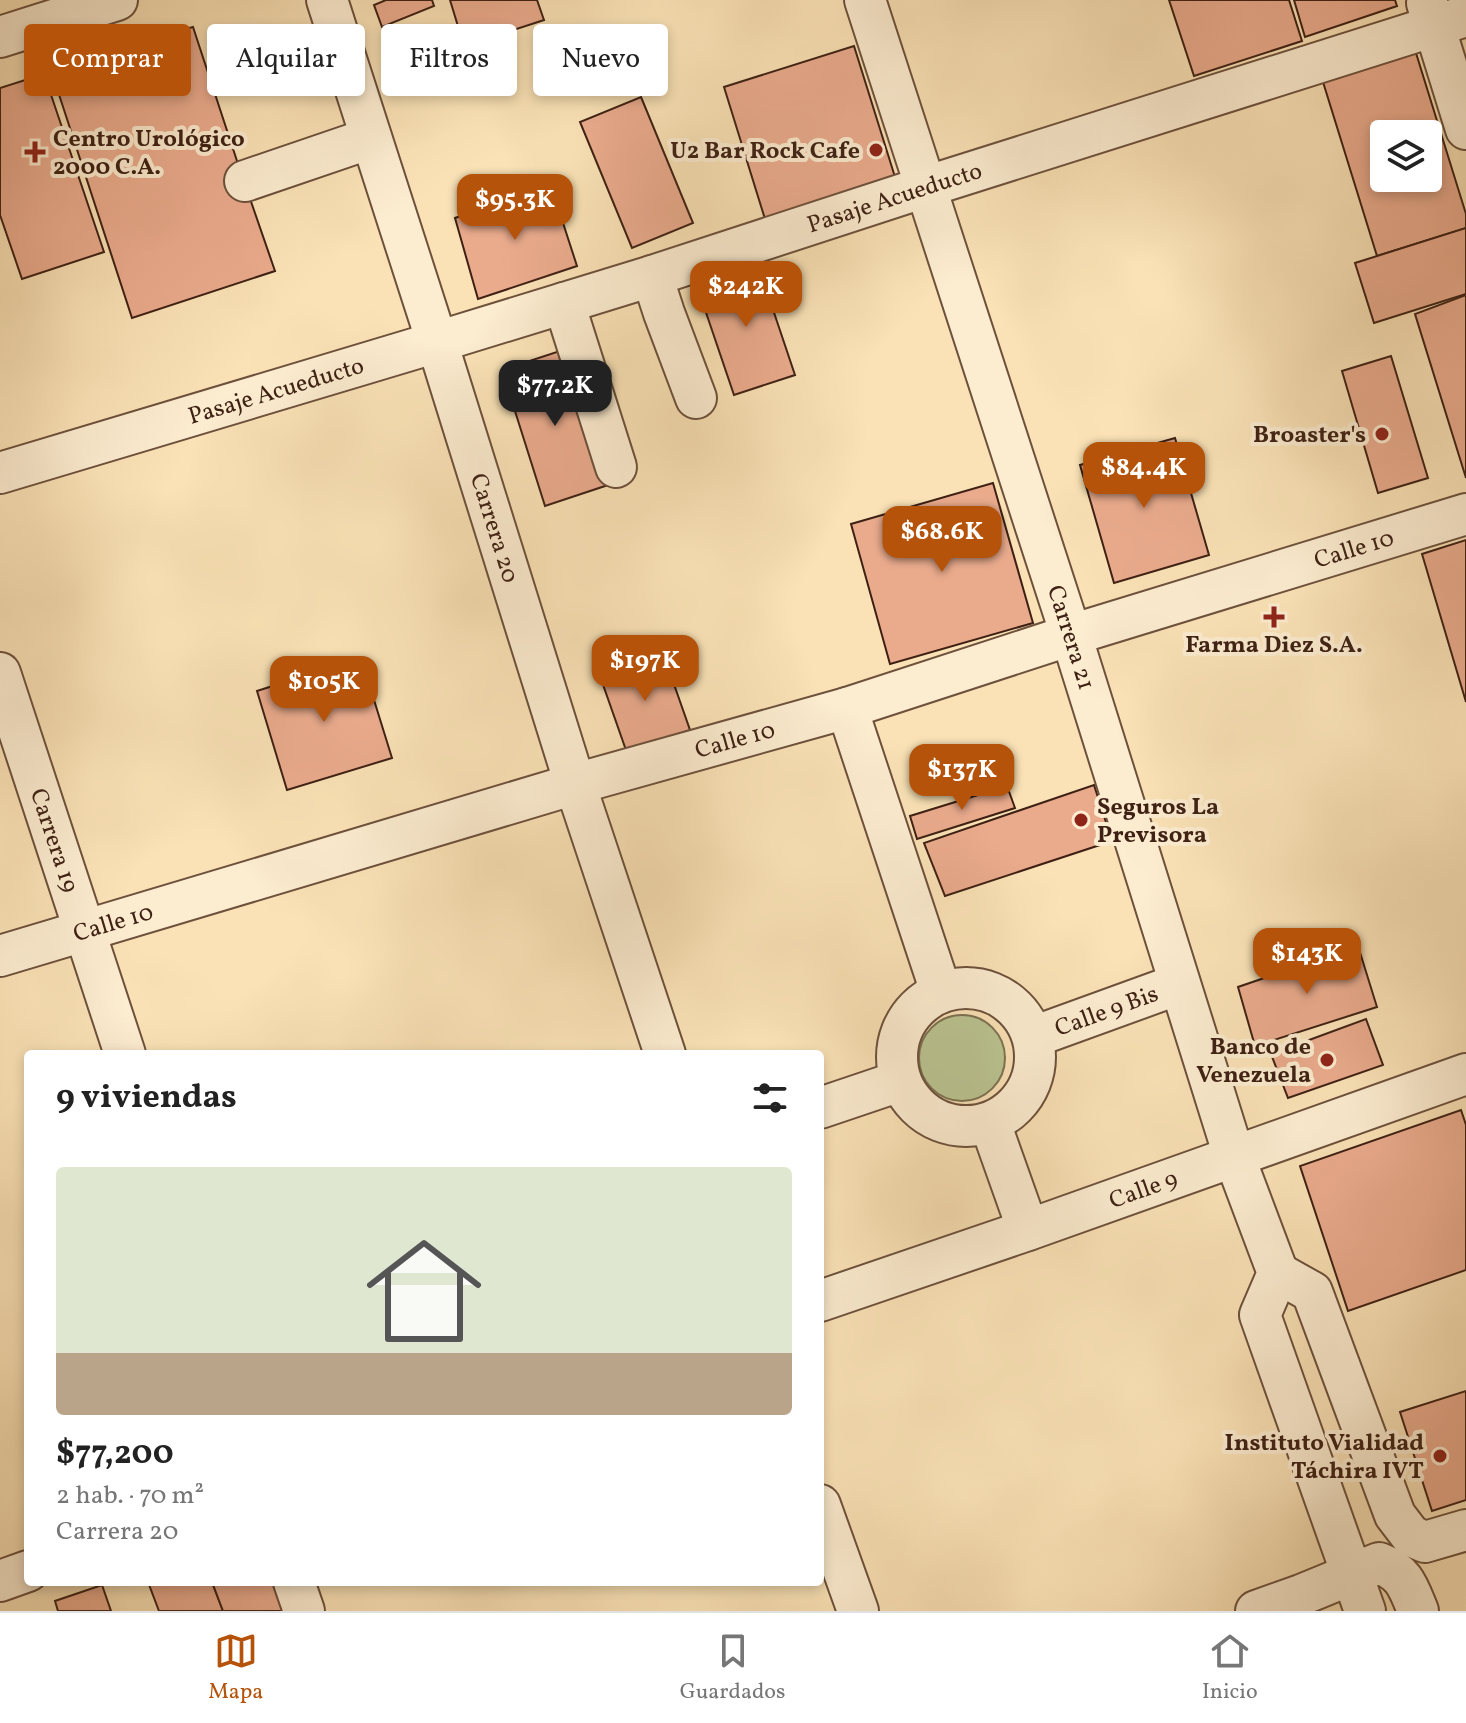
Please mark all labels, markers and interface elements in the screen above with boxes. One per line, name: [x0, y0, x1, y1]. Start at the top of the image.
chip: Comprar: [24, 24, 191, 96]
chip: Alquilar: [207, 24, 365, 96]
chip: Filtros: [381, 24, 517, 96]
chip: Nuevo: [533, 24, 668, 96]
map controls: [1370, 120, 1442, 192]
button: layers: [1370, 120, 1442, 192]
place label: Centro Urológico 2000 C.A.: [53, 123, 245, 185]
place label: U2 Bar Rock Cafe: [670, 135, 860, 169]
marker: Centro Urológico 2000 C.A.: [24, 141, 46, 163]
marker: U2 Bar Rock Cafe: [867, 141, 885, 159]
street label: Pasaje Acueducto: [803, 155, 987, 243]
pin: $95.3K: [450, 174, 580, 242]
text: $95.3K: [475, 182, 555, 218]
pin: $242K: [690, 261, 802, 329]
text: $242K: [708, 269, 784, 305]
street label: Pasaje Acueducto: [184, 350, 369, 435]
pin: $77.2K: [490, 360, 620, 428]
text: $77.2K: [517, 368, 593, 404]
place label: Broaster's: [1253, 419, 1366, 453]
marker: Broaster's: [1373, 425, 1391, 443]
pin: $84.4K: [1079, 442, 1209, 510]
text: $84.4K: [1101, 450, 1187, 486]
street label: Carrera 20: [460, 469, 526, 588]
pin: $68.6K: [877, 506, 1007, 574]
text: $68.6K: [900, 514, 984, 550]
street label: Calle 10: [1310, 522, 1399, 579]
street label: Carrera 21: [1037, 581, 1102, 695]
marker: Farma Diez S.A.: [1265, 608, 1283, 626]
place label: Farma Diez S.A.: [1185, 629, 1363, 663]
pin: $197K: [589, 635, 701, 703]
text: $197K: [610, 643, 680, 679]
pin: $105K: [268, 656, 380, 724]
text: $105K: [288, 664, 360, 700]
street label: Calle 10: [691, 714, 779, 769]
pin: $137K: [906, 744, 1018, 812]
text: $137K: [927, 752, 997, 788]
street label: Carrera 19: [20, 784, 86, 897]
place label: Seguros La Previsora: [1097, 791, 1219, 853]
marker: Seguros La Previsora: [1072, 811, 1090, 829]
street label: Calle 10: [69, 896, 158, 952]
pin: $143K: [1251, 928, 1363, 996]
text: $143K: [1271, 936, 1343, 972]
street label: Calle 9 Bis: [1050, 978, 1164, 1047]
place label: Banco de Venezuela: [1196, 1031, 1311, 1093]
marker: Banco de Venezuela: [1318, 1051, 1336, 1069]
text: 9 viviendas: [56, 1075, 237, 1122]
icon: filters: [748, 1076, 792, 1120]
street label: Calle 9: [1105, 1163, 1183, 1219]
icon: home: [352, 1219, 496, 1363]
place label: Instituto Vialidad Táchira IVT: [1224, 1427, 1424, 1489]
text: $77,200: [56, 1431, 174, 1478]
marker: Instituto Vialidad Táchira IVT: [1431, 1447, 1449, 1465]
text: 2 hab. · 70 m²: [56, 1478, 204, 1514]
text: Carrera 20: [56, 1514, 178, 1550]
tab: Mapa: [208, 1629, 263, 1708]
tab: Guardados: [680, 1629, 785, 1708]
tab: Inicio: [1202, 1629, 1258, 1708]

